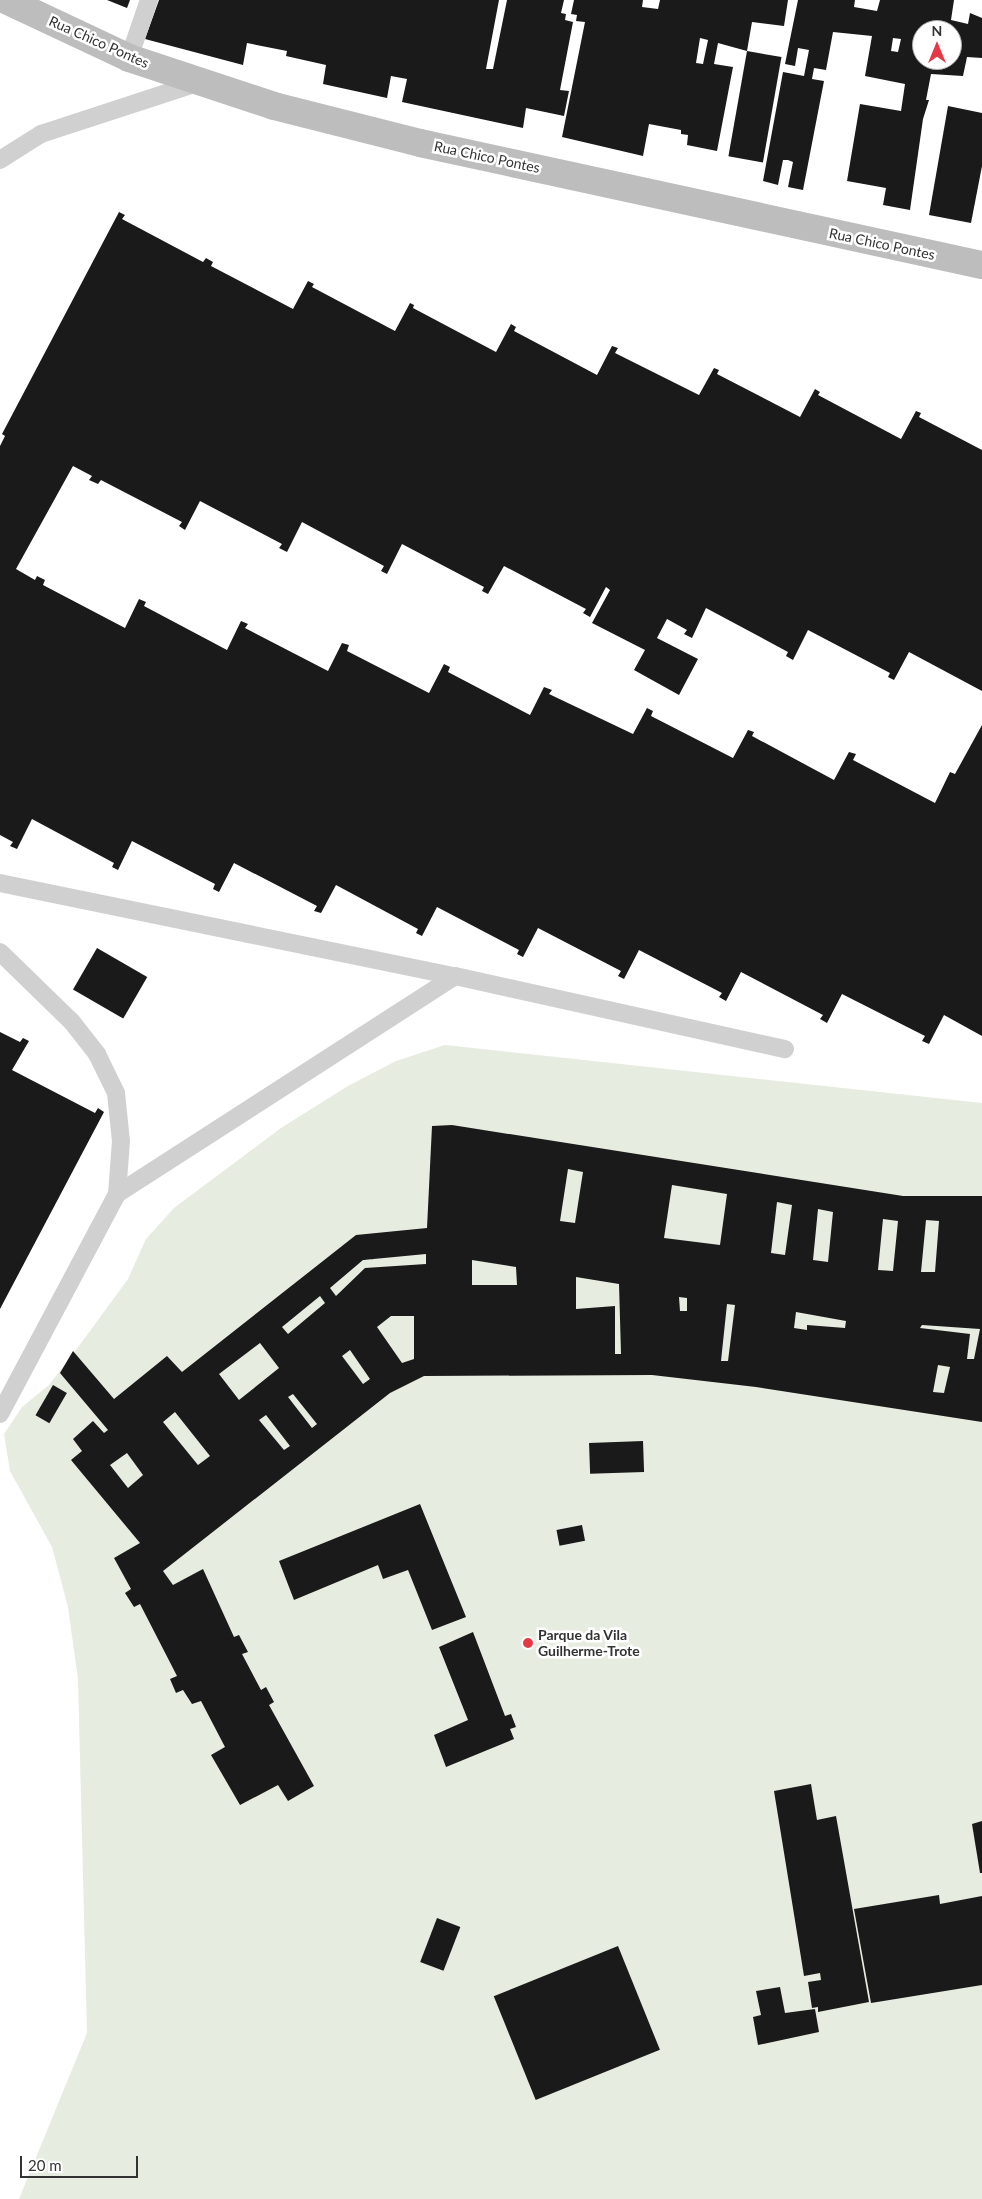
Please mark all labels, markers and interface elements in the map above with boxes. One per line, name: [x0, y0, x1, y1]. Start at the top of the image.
street label: Rua Chico Pontes: [46, 12, 152, 72]
north arrow: [912, 20, 962, 70]
text: N: [932, 22, 942, 39]
street label: Rua Chico Pontes: [433, 138, 541, 176]
street label: Rua Chico Pontes: [828, 225, 936, 263]
place label: Parque da Vila Guilherme-Trote: [538, 1627, 640, 1660]
marker: Parque da Vila Guilherme-Trote: [522, 1637, 534, 1649]
scale bar: [22, 2146, 140, 2178]
text: 20 m: [28, 2156, 62, 2174]

